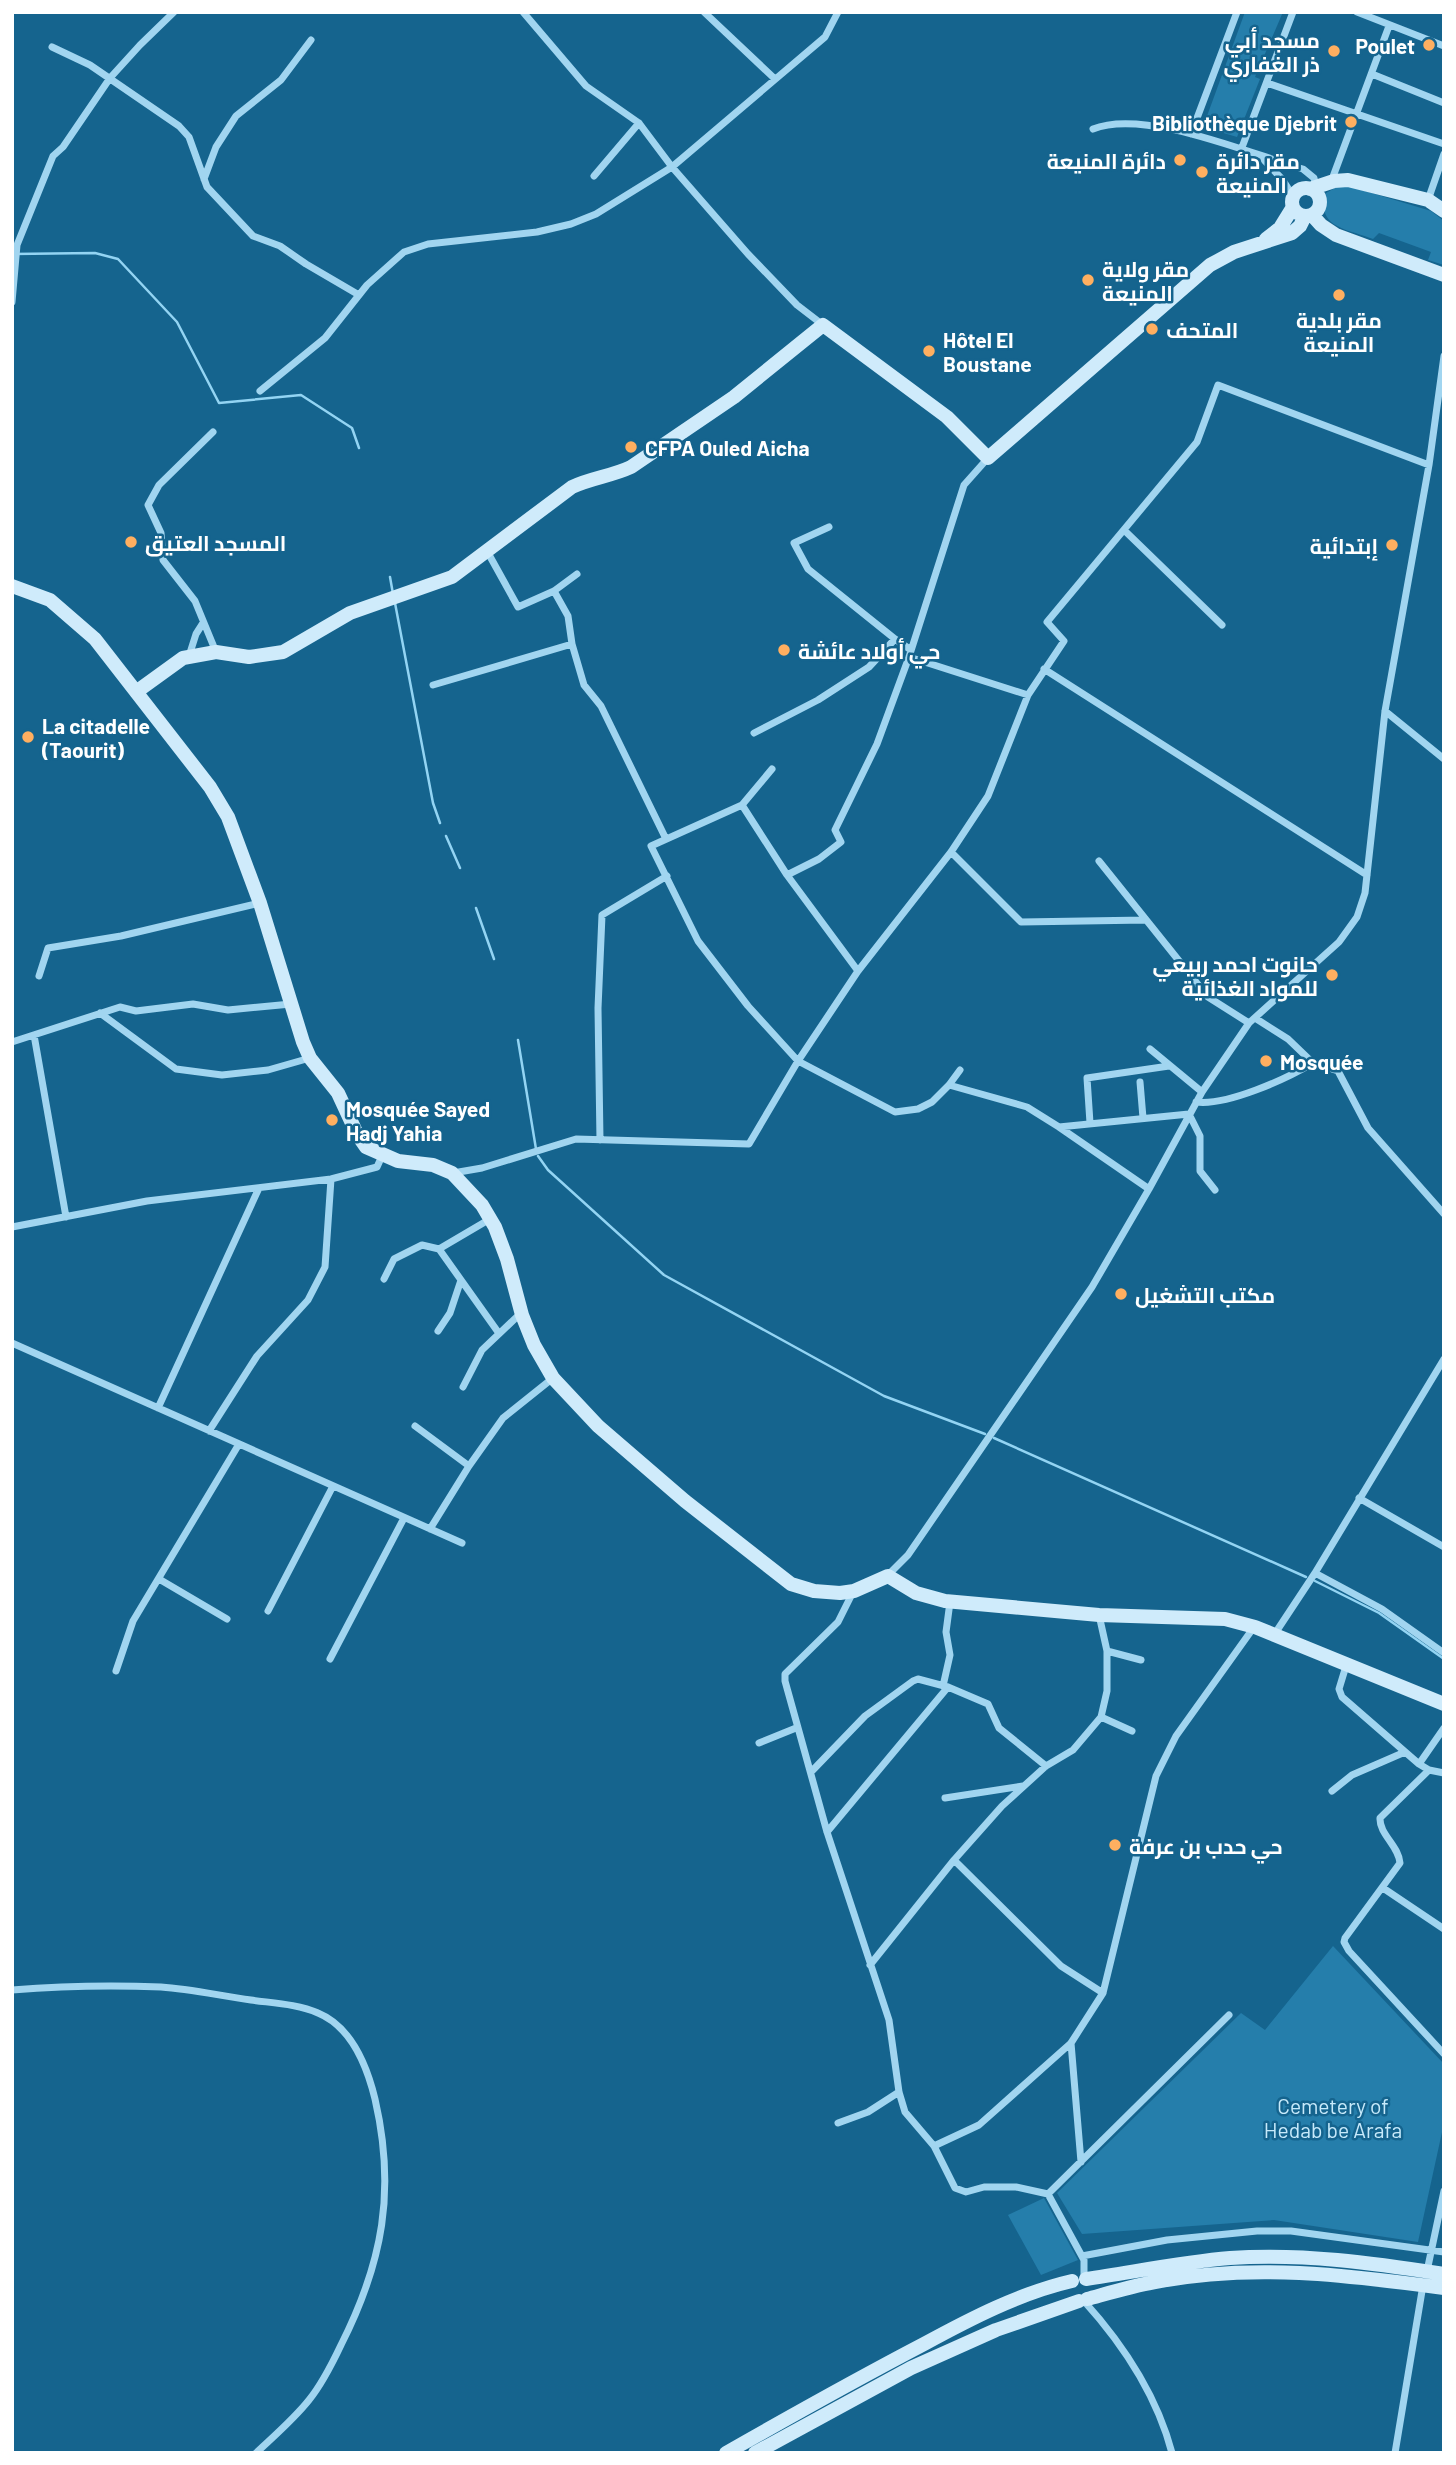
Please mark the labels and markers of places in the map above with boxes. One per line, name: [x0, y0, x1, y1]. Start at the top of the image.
place label: مسجد أبي ذر الغفاري: [1224, 27, 1320, 82]
place label: Poulet: [1356, 33, 1415, 58]
marker: Poulet: [1421, 37, 1437, 53]
marker: مسجد أبي ذر الغفاري: [1326, 43, 1342, 59]
place label: Bibliothèque Djebrit: [1152, 110, 1337, 135]
marker: Bibliothèque Djebrit: [1343, 114, 1359, 130]
place label: دائرة المنيعة: [1047, 148, 1166, 174]
place label: مقر دائرة المنيعة: [1216, 148, 1300, 198]
marker: دائرة المنيعة: [1172, 152, 1188, 168]
marker: مقر دائرة المنيعة: [1194, 164, 1210, 180]
place label: مقر ولاية المنيعة: [1102, 256, 1189, 306]
marker: مقر ولاية المنيعة: [1080, 272, 1096, 288]
marker: مقر بلدية المنيعة: [1331, 287, 1347, 303]
place label: مقر بلدية المنيعة: [1296, 307, 1382, 357]
place label: المتحف: [1166, 317, 1238, 342]
marker: المتحف: [1144, 321, 1160, 337]
place label: Hôtel El Boustane: [943, 327, 1032, 376]
marker: Hôtel El Boustane: [921, 343, 937, 359]
place label: CFPA Ouled Aicha: [645, 435, 810, 460]
marker: CFPA Ouled Aicha: [623, 439, 639, 455]
place label: المسجد العتيق: [145, 530, 286, 557]
place label: إبتدائية: [1310, 533, 1378, 561]
marker: المسجد العتيق: [123, 534, 139, 550]
marker: إبتدائية: [1384, 537, 1400, 553]
place label: حي أولاد عائشة: [798, 638, 941, 669]
marker: حي أولاد عائشة: [776, 642, 792, 658]
place label: La citadelle (Taourit): [41, 713, 150, 762]
marker: La citadelle (Taourit): [20, 729, 36, 745]
place label: حانوت احمد ربيعي للمواد الغذائية: [1153, 951, 1318, 1002]
marker: حانوت احمد ربيعي للمواد الغذائية: [1324, 967, 1340, 983]
place label: Mosquée: [1280, 1049, 1364, 1074]
marker: Mosquée: [1258, 1053, 1274, 1069]
place label: Mosquée Sayed Hadj Yahia: [346, 1096, 490, 1145]
marker: Mosquée Sayed Hadj Yahia: [324, 1112, 340, 1128]
place label: مكتب التشغيل: [1135, 1282, 1275, 1308]
marker: مكتب التشغيل: [1113, 1286, 1129, 1302]
place label: حي حدب بن عرفة: [1129, 1833, 1283, 1864]
marker: حي حدب بن عرفة: [1107, 1837, 1123, 1853]

